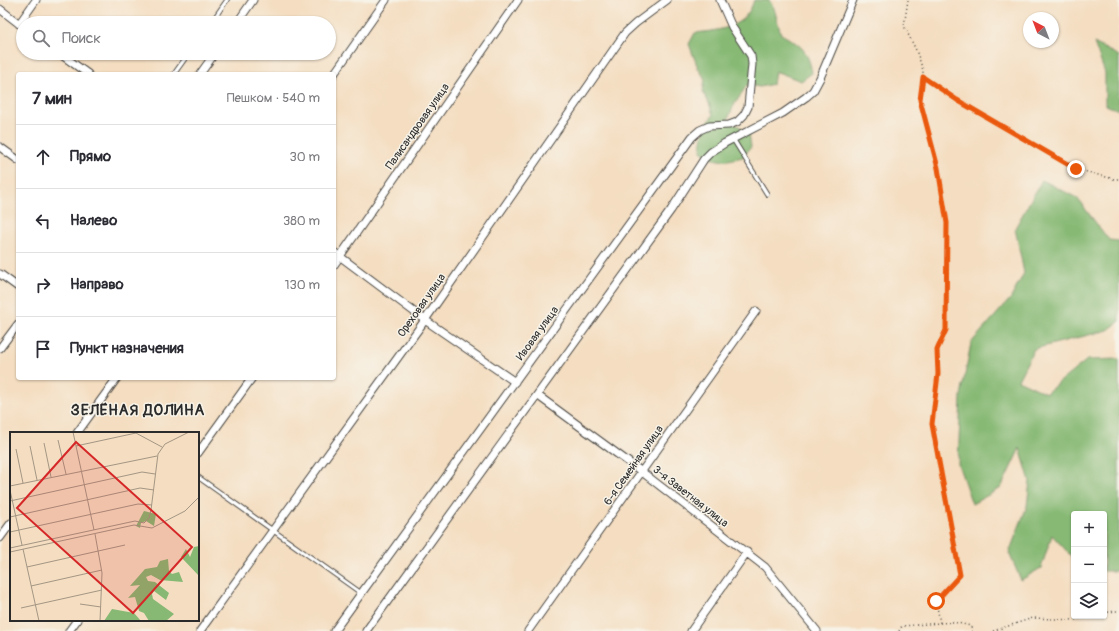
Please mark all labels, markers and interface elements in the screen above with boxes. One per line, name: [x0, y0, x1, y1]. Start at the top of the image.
north arrow: [1023, 12, 1059, 48]
search box: [16, 16, 336, 60]
icon: search: [30, 27, 52, 49]
text: Поиск: [62, 29, 101, 48]
street label: Палисандровая улица: [383, 81, 452, 172]
text: 7 мин: [32, 88, 72, 109]
text: Пешком · 540 m: [227, 90, 320, 106]
icon: ahead: [32, 146, 54, 168]
text: Прямо: [70, 147, 111, 166]
text: 30 m: [290, 149, 320, 165]
route end: [1067, 160, 1085, 178]
icon: left: [32, 210, 54, 232]
text: Налево: [70, 211, 117, 230]
text: 380 m: [283, 213, 320, 229]
street label: Ореховая улица: [395, 271, 448, 340]
icon: right: [32, 274, 54, 296]
text: Направо: [70, 275, 124, 294]
text: 130 m: [284, 277, 320, 293]
street label: Ивовая улица: [514, 304, 561, 363]
icon: arrive: [32, 338, 54, 360]
text: Пункт назначения: [70, 339, 184, 358]
district label: ЗЕЛЁНАЯ ДОЛИНА: [71, 401, 205, 420]
street label: 6-я Семейная улица: [601, 423, 666, 508]
inset map: [10, 432, 199, 621]
street label: 3-я Заветная улица: [650, 463, 731, 530]
map controls: [1071, 511, 1107, 619]
button: +: [1071, 511, 1107, 547]
button: −: [1071, 547, 1107, 583]
button: layers: [1071, 583, 1107, 619]
route start: [927, 592, 945, 610]

